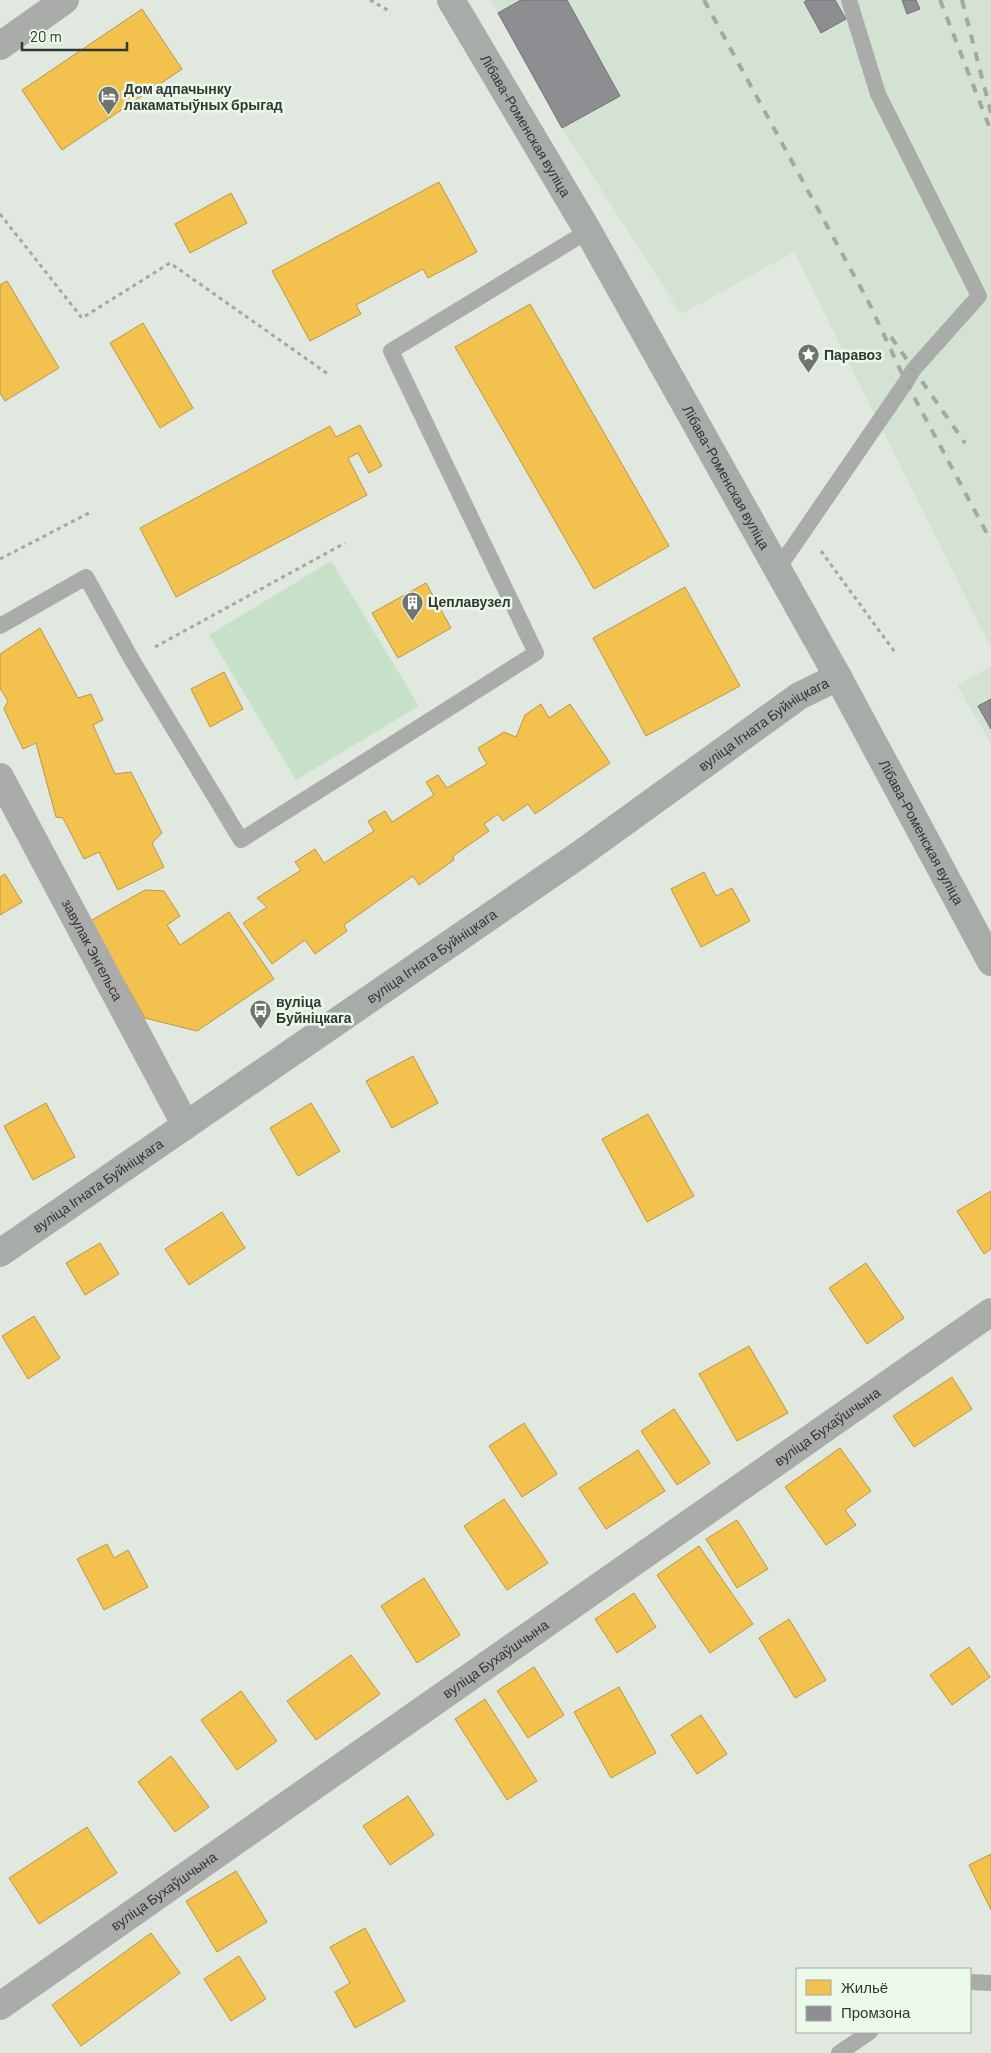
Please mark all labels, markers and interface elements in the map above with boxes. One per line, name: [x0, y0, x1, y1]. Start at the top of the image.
scale bar: [22, 20, 128, 52]
text: 20 m: [30, 27, 62, 45]
street label: Лібава-Роменская вуліца: [477, 51, 575, 200]
place label: Дом адпачынку лакаматыўных брыгад: [124, 80, 283, 113]
hotel icon: Дом адпачынку лакаматыўных брыгад: [96, 85, 120, 116]
place icon: Паравоз: [796, 343, 820, 374]
place label: Паравоз: [824, 346, 882, 363]
street label: Лібава-Роменская вуліца: [679, 402, 774, 552]
building icon: Цеплавузел: [400, 590, 424, 621]
place label: Цеплавузел: [428, 593, 511, 610]
street label: вуліца Ігната Буйніцкага: [695, 674, 832, 774]
street label: Лібава-Роменская вуліца: [876, 756, 968, 908]
street label: завулак Энгельса: [59, 896, 127, 1004]
street label: вуліца Ігната Буйніцкага: [363, 905, 500, 1006]
place label: вуліца Буйніцкага: [276, 993, 352, 1026]
bus stop icon: вуліца Буйніцкага: [248, 998, 272, 1029]
street label: вуліца Ігната Буйніцкага: [29, 1134, 166, 1236]
street label: вуліца Бухаўшчына: [771, 1383, 883, 1469]
street label: вуліца Бухаўшчына: [439, 1615, 552, 1701]
street label: вуліца Бухаўшчына: [107, 1848, 220, 1934]
legend: [796, 1968, 971, 2033]
text: Жильё: [841, 1978, 888, 1996]
text: Промзона: [841, 2003, 911, 2021]

